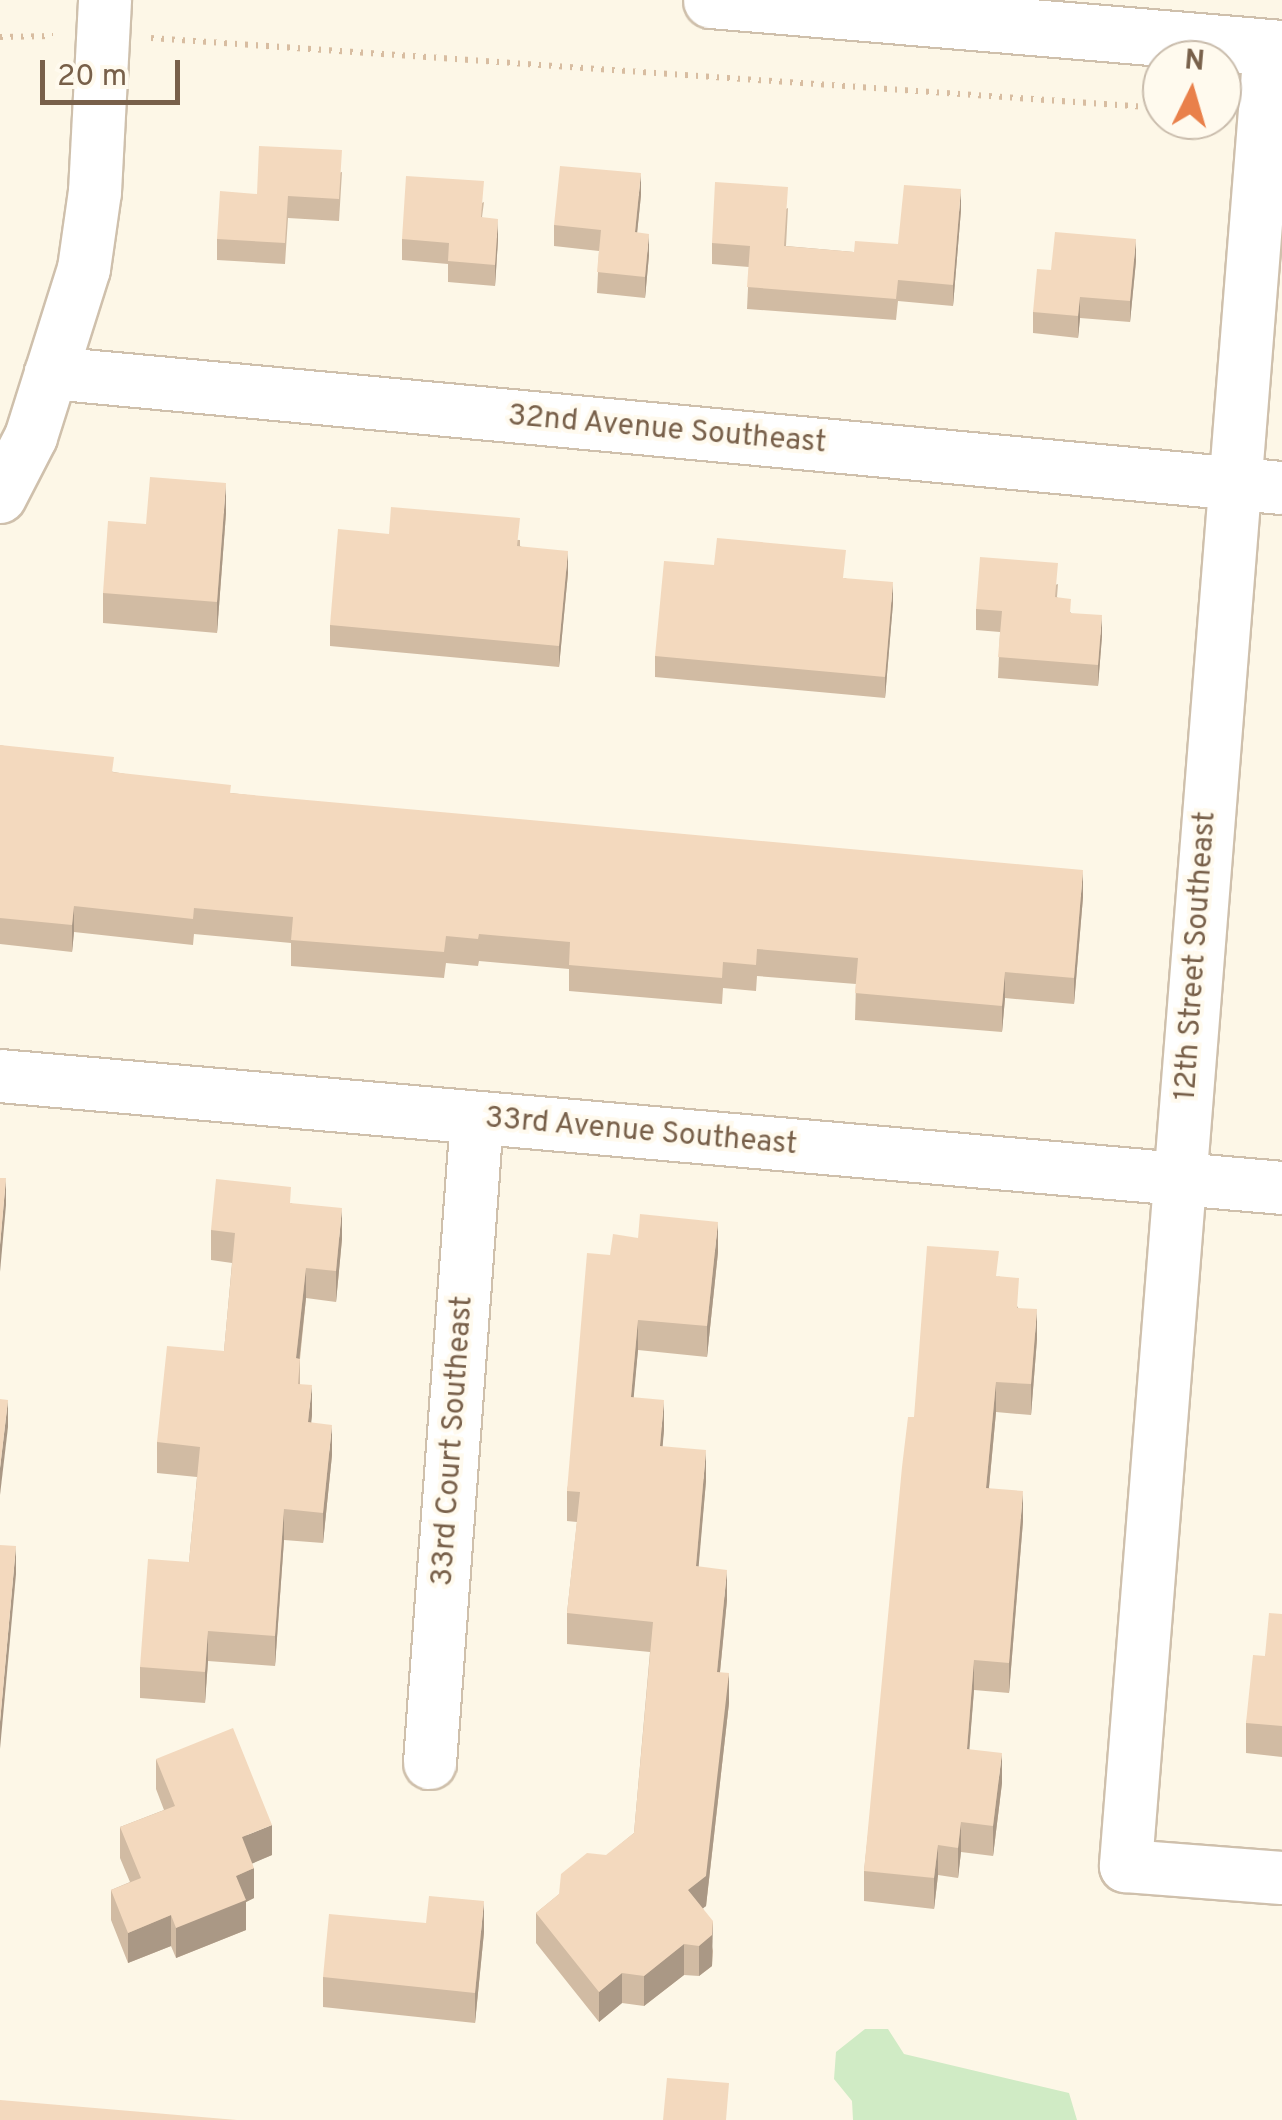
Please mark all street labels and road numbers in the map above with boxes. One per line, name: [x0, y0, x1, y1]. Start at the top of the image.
street label: 32nd Avenue Southeast: [506, 399, 828, 463]
street label: 12th Street Southeast: [1169, 810, 1225, 1102]
street label: 33rd Avenue Southeast: [483, 1101, 799, 1165]
street label: 33rd Court Southeast: [426, 1295, 482, 1587]

